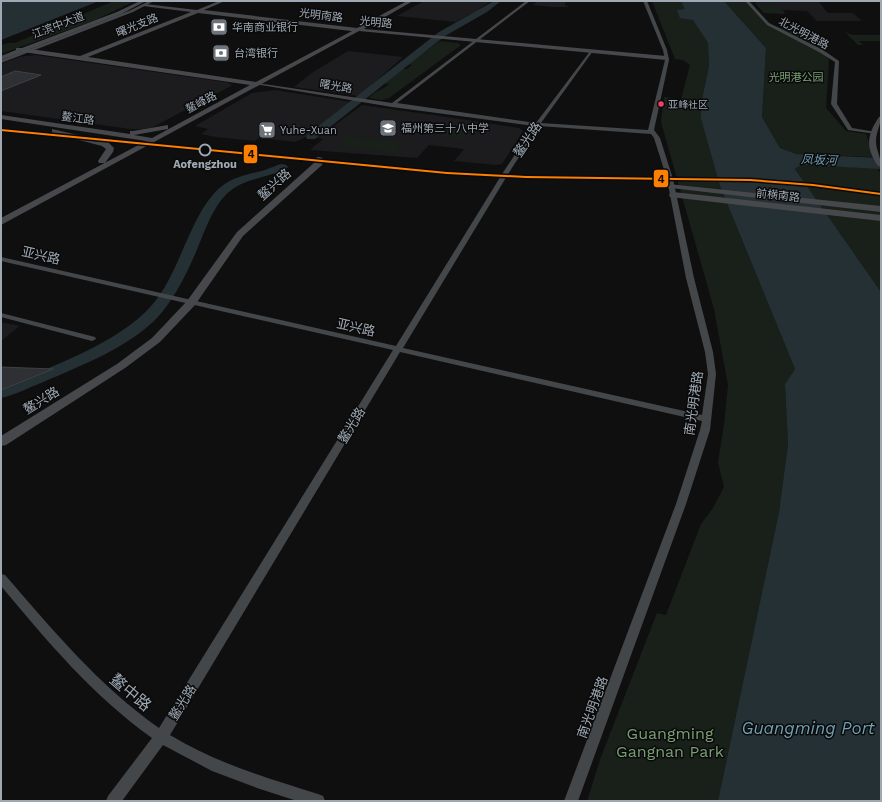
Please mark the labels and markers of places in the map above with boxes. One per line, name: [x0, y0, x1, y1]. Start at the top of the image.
bank icon: 华南商业银行: [209, 17, 229, 37]
place label: 华南商业银行: [232, 21, 298, 34]
bank icon: 台湾银行: [211, 43, 231, 63]
place label: 台湾银行: [234, 47, 278, 60]
marker: 亚峰社区: [656, 99, 666, 109]
place label: 亚峰社区: [668, 99, 708, 110]
school or university icon: 福州第三十八中学: [378, 118, 398, 138]
supermarket icon: Yuhe-Xuan: [257, 120, 277, 140]
place label: 福州第三十八中学: [401, 122, 489, 135]
place label: Yuhe-Xuan: [280, 124, 337, 137]
marker: Aofengzhou: [198, 143, 212, 157]
place label: Aofengzhou: [173, 158, 237, 171]

